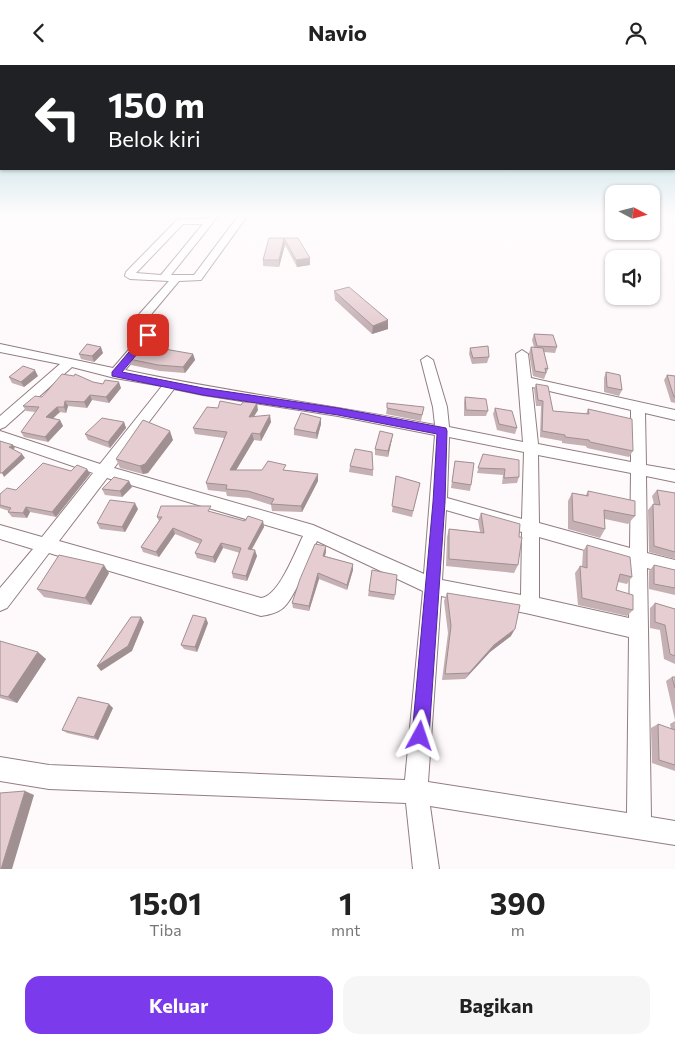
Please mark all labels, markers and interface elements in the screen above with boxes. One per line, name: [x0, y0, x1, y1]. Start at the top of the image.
icon: back: [25, 19, 53, 47]
text: Navio: [308, 19, 367, 46]
icon: person: [622, 19, 650, 47]
text: 150 m: [108, 82, 205, 125]
icon: left: [25, 85, 90, 150]
text: Belok kiri: [108, 125, 201, 152]
north arrow: [605, 185, 660, 240]
map controls: [605, 185, 660, 305]
button: sound: [605, 250, 660, 305]
pin: [127, 314, 169, 356]
icon: arrive: [134, 321, 162, 349]
position arrow: [393, 709, 445, 761]
text: 15:01: [129, 884, 202, 921]
text: 1: [339, 884, 353, 921]
text: 390: [490, 884, 546, 921]
text: Tiba: [149, 920, 182, 939]
text: mnt: [331, 920, 361, 939]
text: m: [511, 920, 525, 939]
button: Keluar: [25, 976, 333, 1034]
button: Bagikan: [343, 976, 650, 1034]

